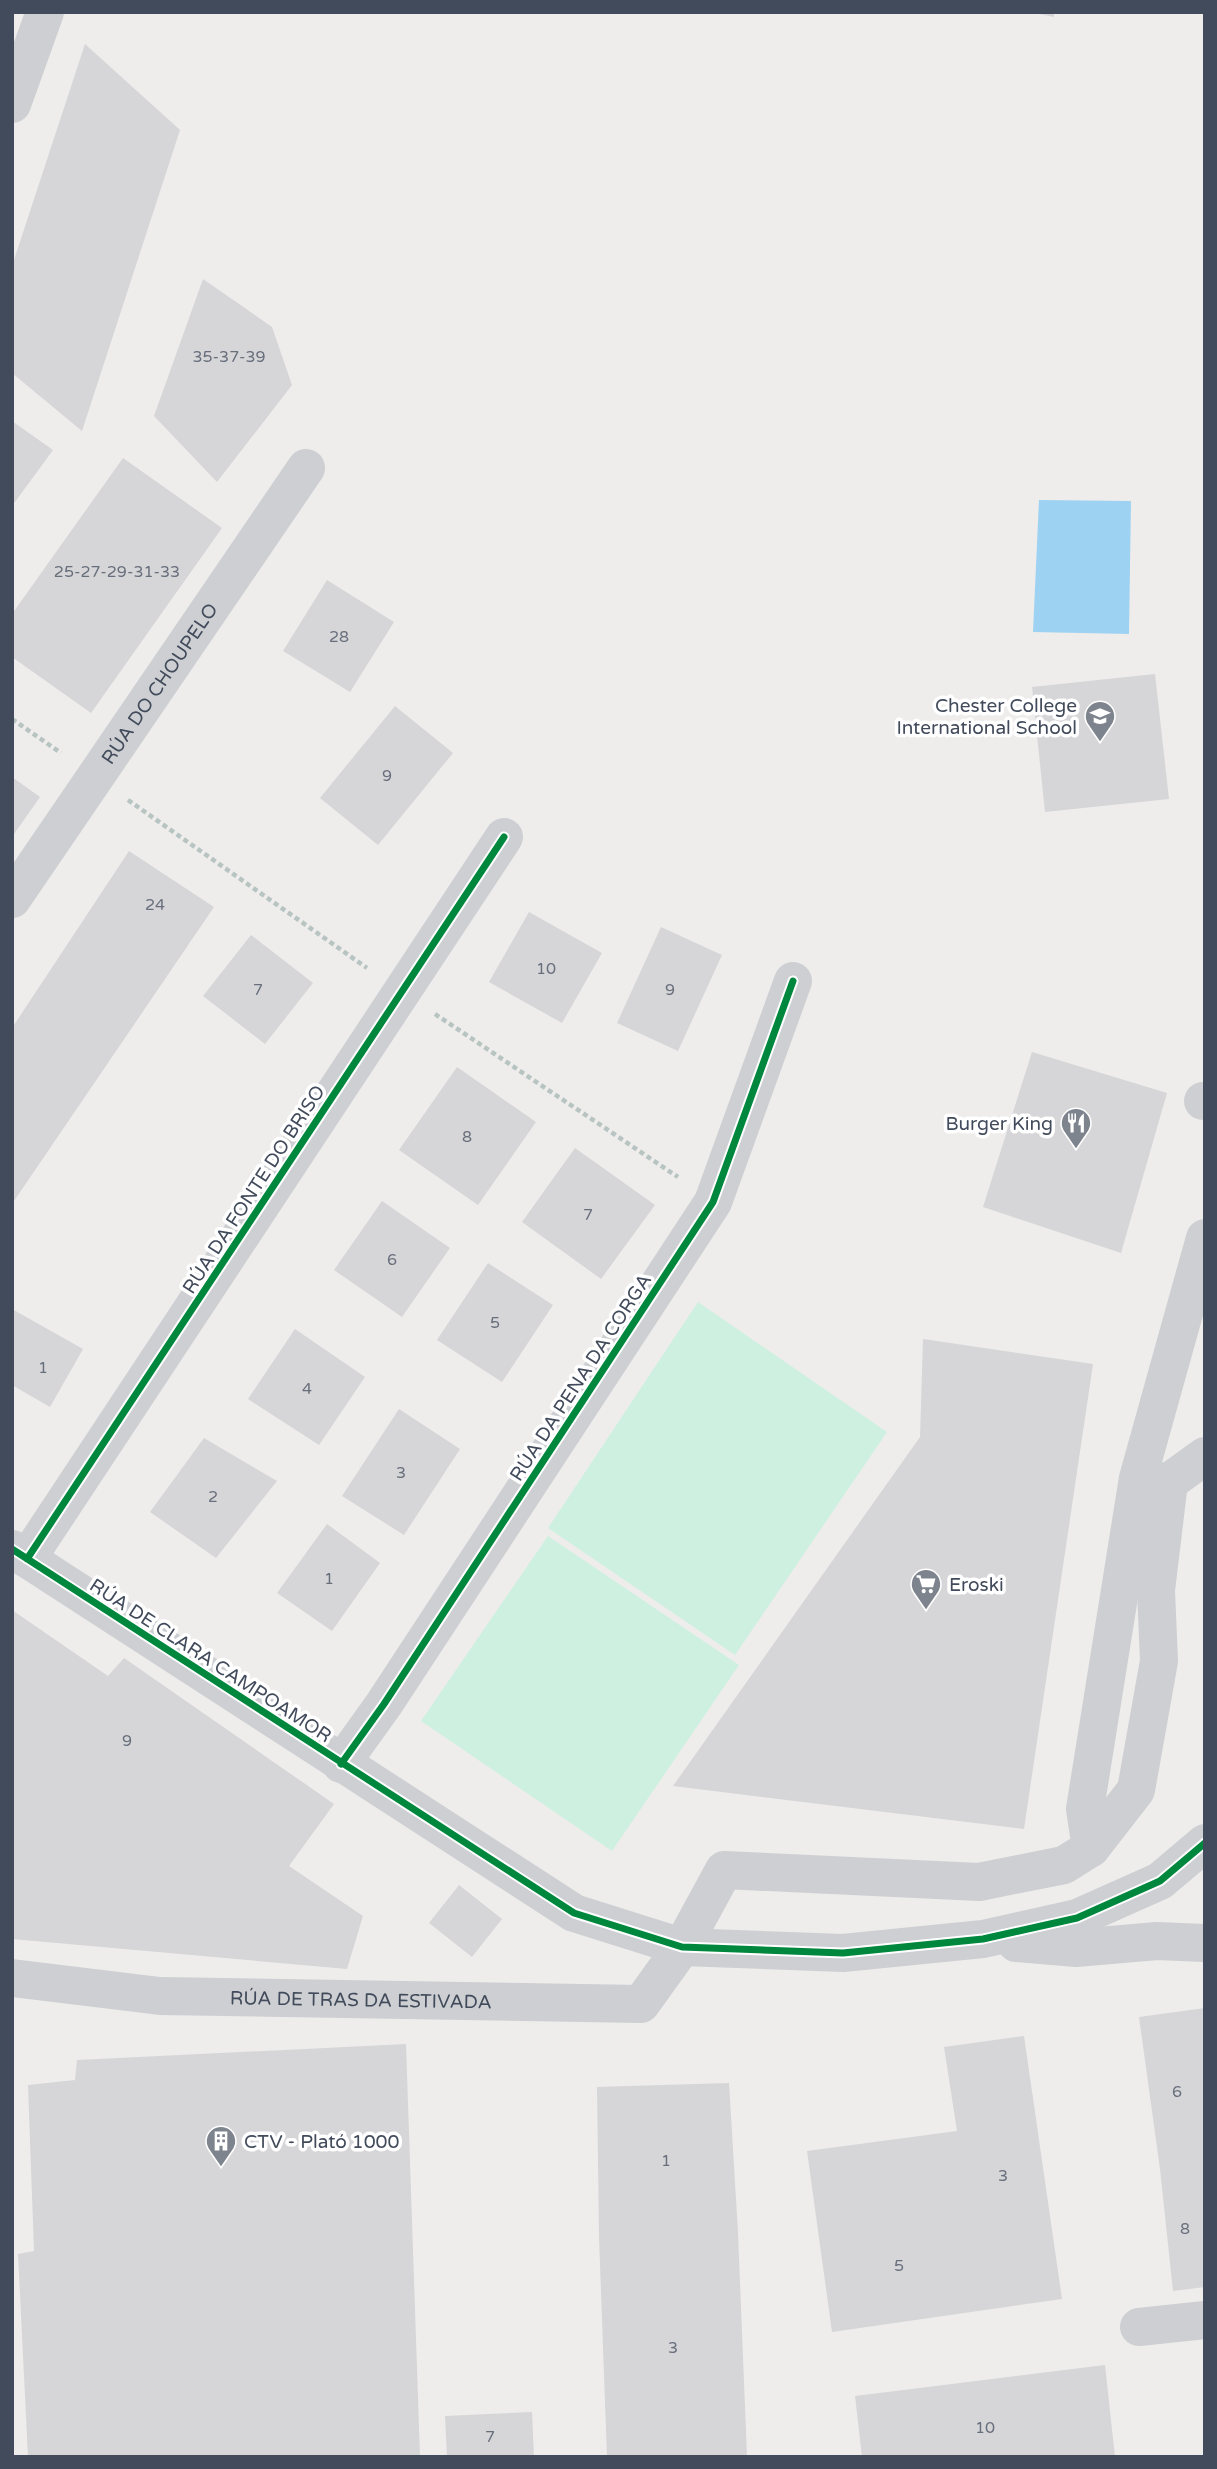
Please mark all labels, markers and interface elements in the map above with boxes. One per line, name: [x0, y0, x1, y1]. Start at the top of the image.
house number: 35-37-39: [192, 347, 266, 367]
house number: 25-27-29-31-33: [54, 562, 180, 582]
street label: RÚA DO CHOUPELO: [97, 599, 223, 769]
house number: 28: [329, 627, 349, 647]
place label: Chester College International School: [897, 695, 1077, 739]
school or university icon: Chester College International School: [1083, 699, 1117, 743]
house number: 9: [382, 766, 392, 786]
house number: 24: [145, 895, 165, 915]
house number: 10: [536, 959, 556, 979]
house number: 7: [253, 980, 263, 1000]
house number: 9: [665, 980, 675, 1000]
street label: RÚA DA FONTE DO BRISO: [177, 1081, 330, 1298]
restaurant icon: Burger King: [1059, 1106, 1093, 1150]
place label: Burger King: [945, 1113, 1053, 1135]
house number: 8: [462, 1127, 472, 1147]
house number: 7: [583, 1205, 593, 1225]
house number: 6: [387, 1250, 397, 1270]
street label: RÚA DA PENA DA CORGA: [505, 1269, 656, 1485]
house number: 5: [490, 1313, 500, 1333]
house number: 1: [38, 1358, 48, 1378]
house number: 4: [302, 1379, 312, 1399]
house number: 3: [396, 1463, 406, 1483]
house number: 2: [208, 1487, 218, 1507]
supermarket icon: Eroski: [909, 1567, 943, 1611]
house number: 1: [324, 1569, 334, 1589]
street label: RÚA DE CLARA CAMPOAMOR: [85, 1574, 336, 1747]
place label: Eroski: [949, 1574, 1004, 1596]
house number: 9: [122, 1731, 132, 1751]
street label: RÚA DE TRAS DA ESTIVADA: [230, 1986, 492, 2014]
house number: 6: [1172, 2082, 1182, 2102]
building icon: CTV - Plató 1000: [204, 2124, 238, 2168]
place label: CTV - Plató 1000: [244, 2131, 400, 2153]
house number: 1: [661, 2151, 671, 2171]
house number: 3: [998, 2166, 1008, 2186]
house number: 8: [1180, 2219, 1190, 2239]
house number: 5: [894, 2256, 904, 2276]
house number: 3: [668, 2338, 678, 2358]
house number: 10: [975, 2418, 995, 2438]
house number: 7: [485, 2427, 495, 2447]

